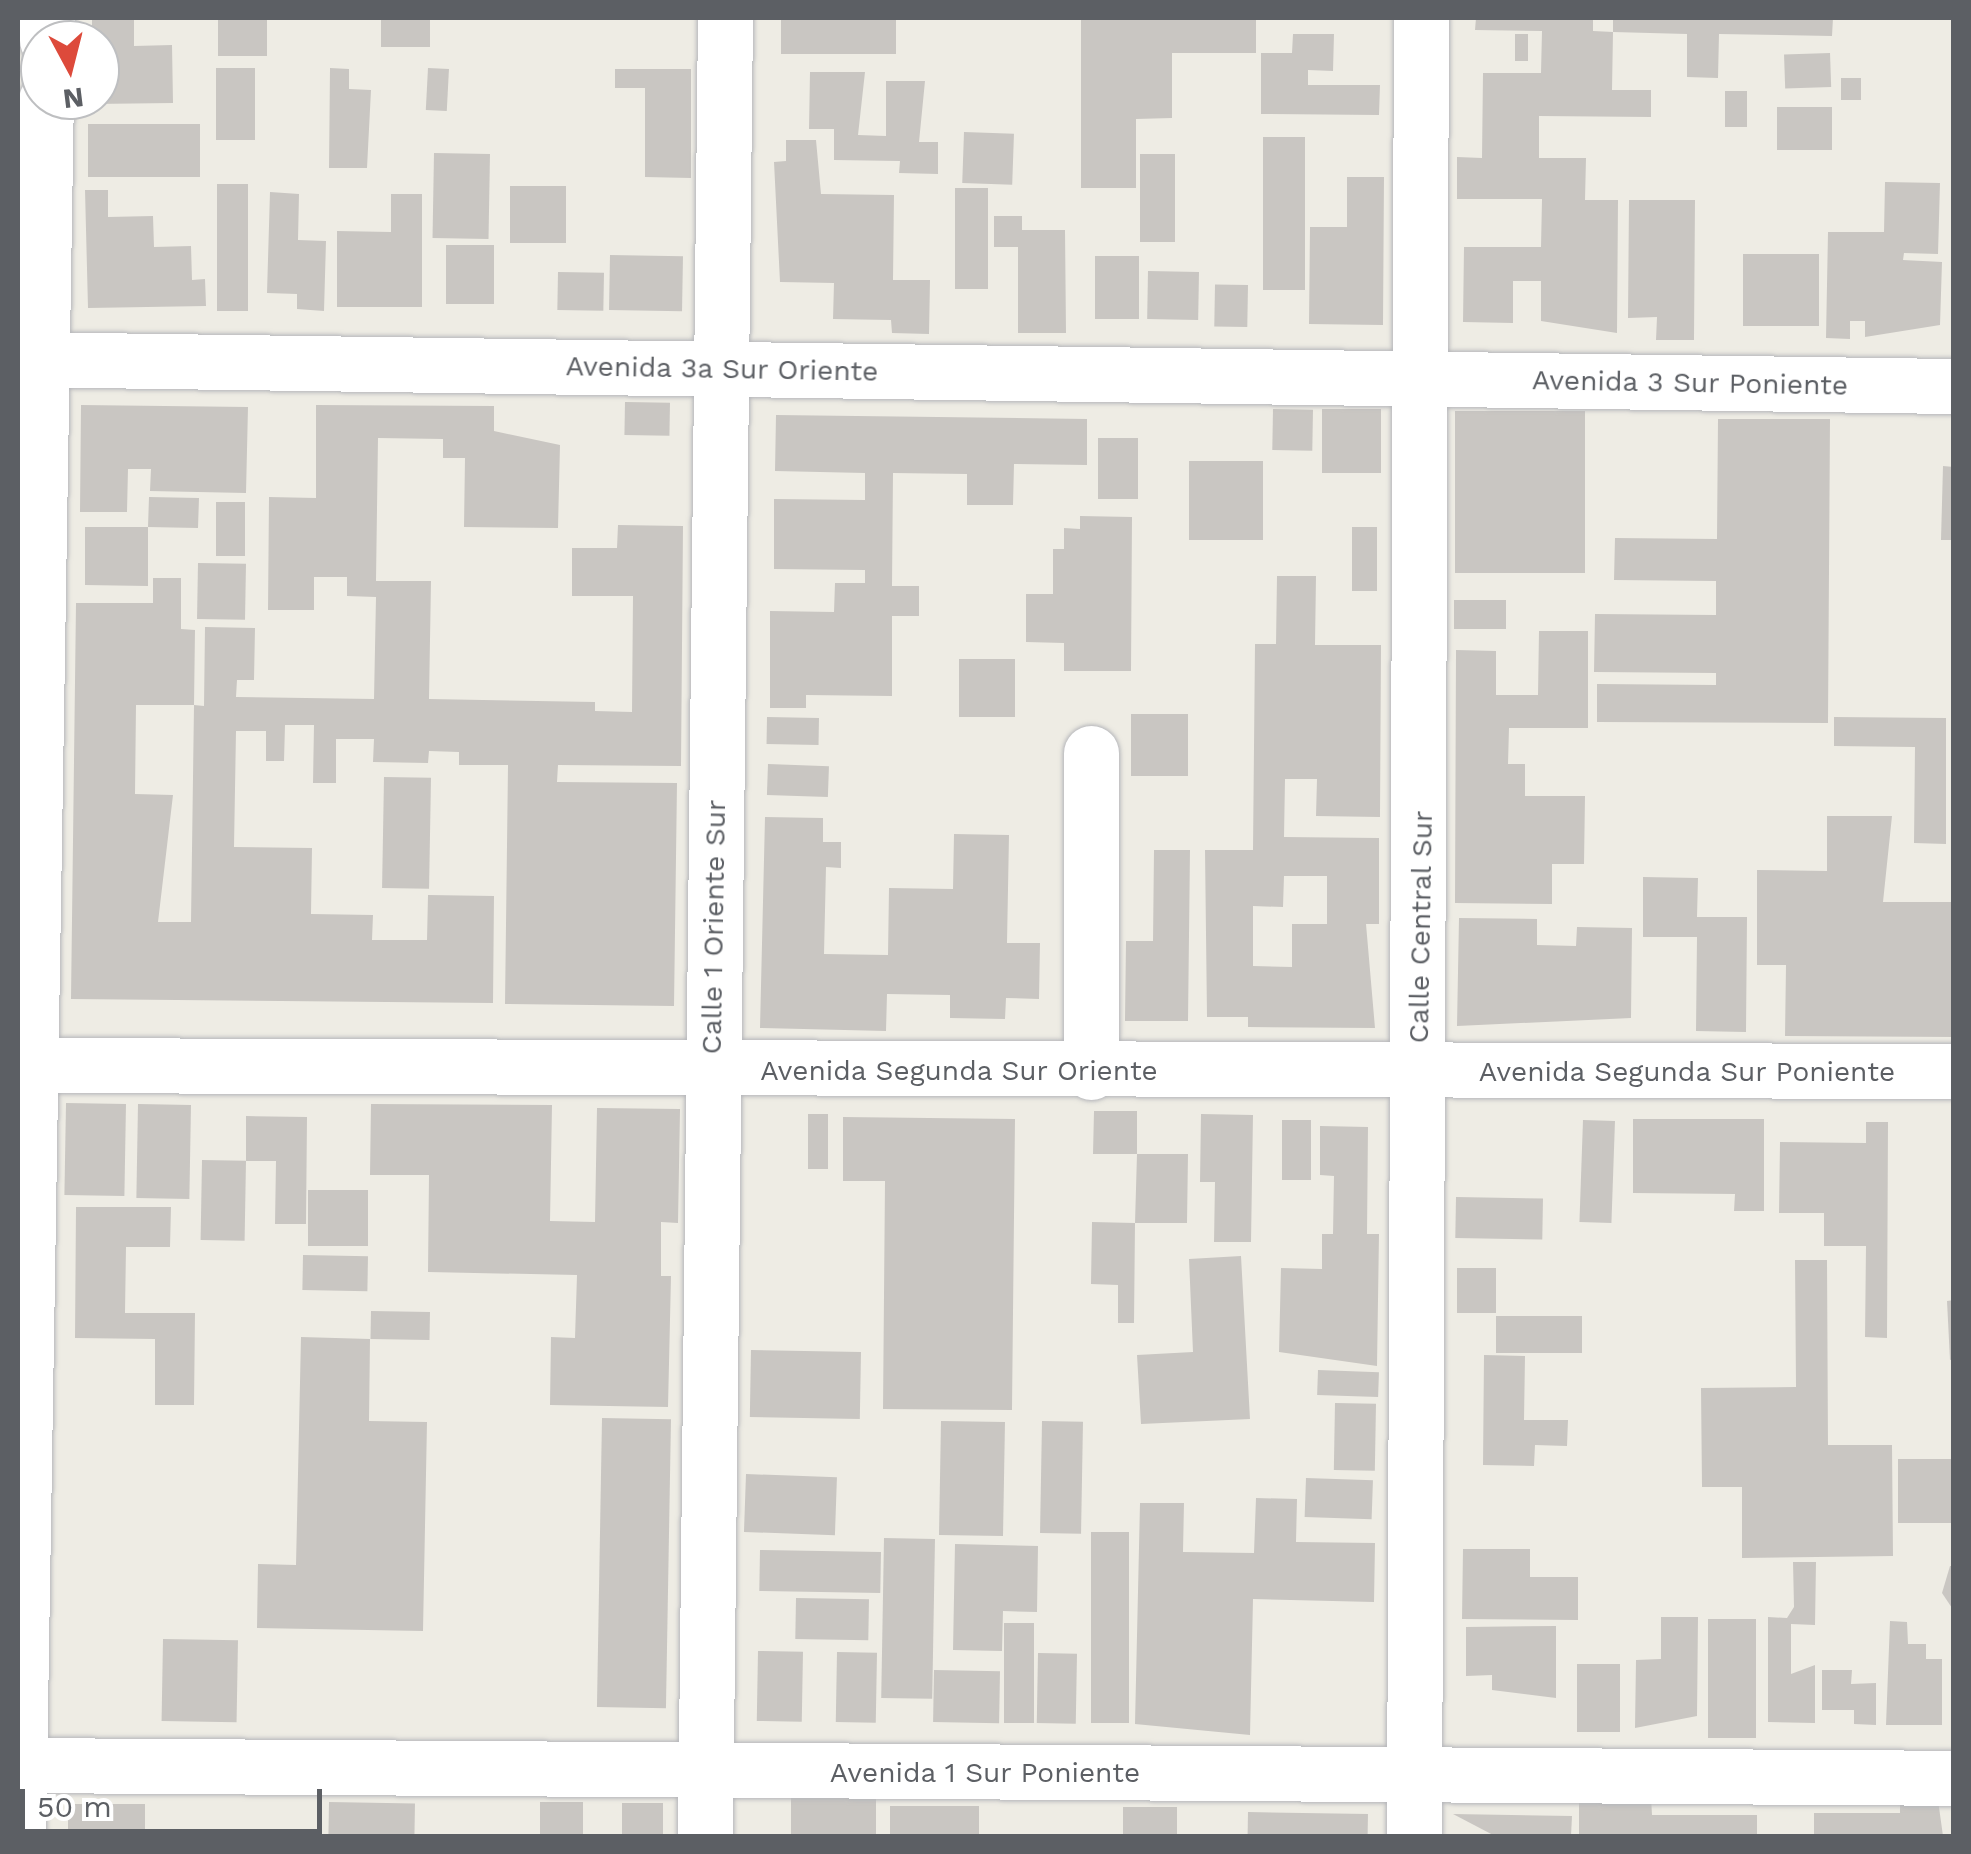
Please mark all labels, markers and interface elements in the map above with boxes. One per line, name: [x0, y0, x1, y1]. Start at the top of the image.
north arrow: [20, 20, 120, 120]
text: N: [61, 81, 86, 116]
street label: Avenida 3a Sur Oriente: [564, 349, 880, 389]
street label: Avenida 3 Sur Poniente: [1531, 363, 1849, 403]
street label: Calle 1 Oriente Sur: [695, 799, 733, 1055]
street label: Calle Central Sur: [1402, 810, 1440, 1044]
street label: Avenida Segunda Sur Oriente: [759, 1054, 1159, 1088]
street label: Avenida Segunda Sur Poniente: [1478, 1055, 1896, 1089]
street label: Avenida 1 Sur Poniente: [829, 1756, 1141, 1790]
scale bar: [25, 1769, 328, 1831]
text: 50 m: [37, 1789, 112, 1824]

